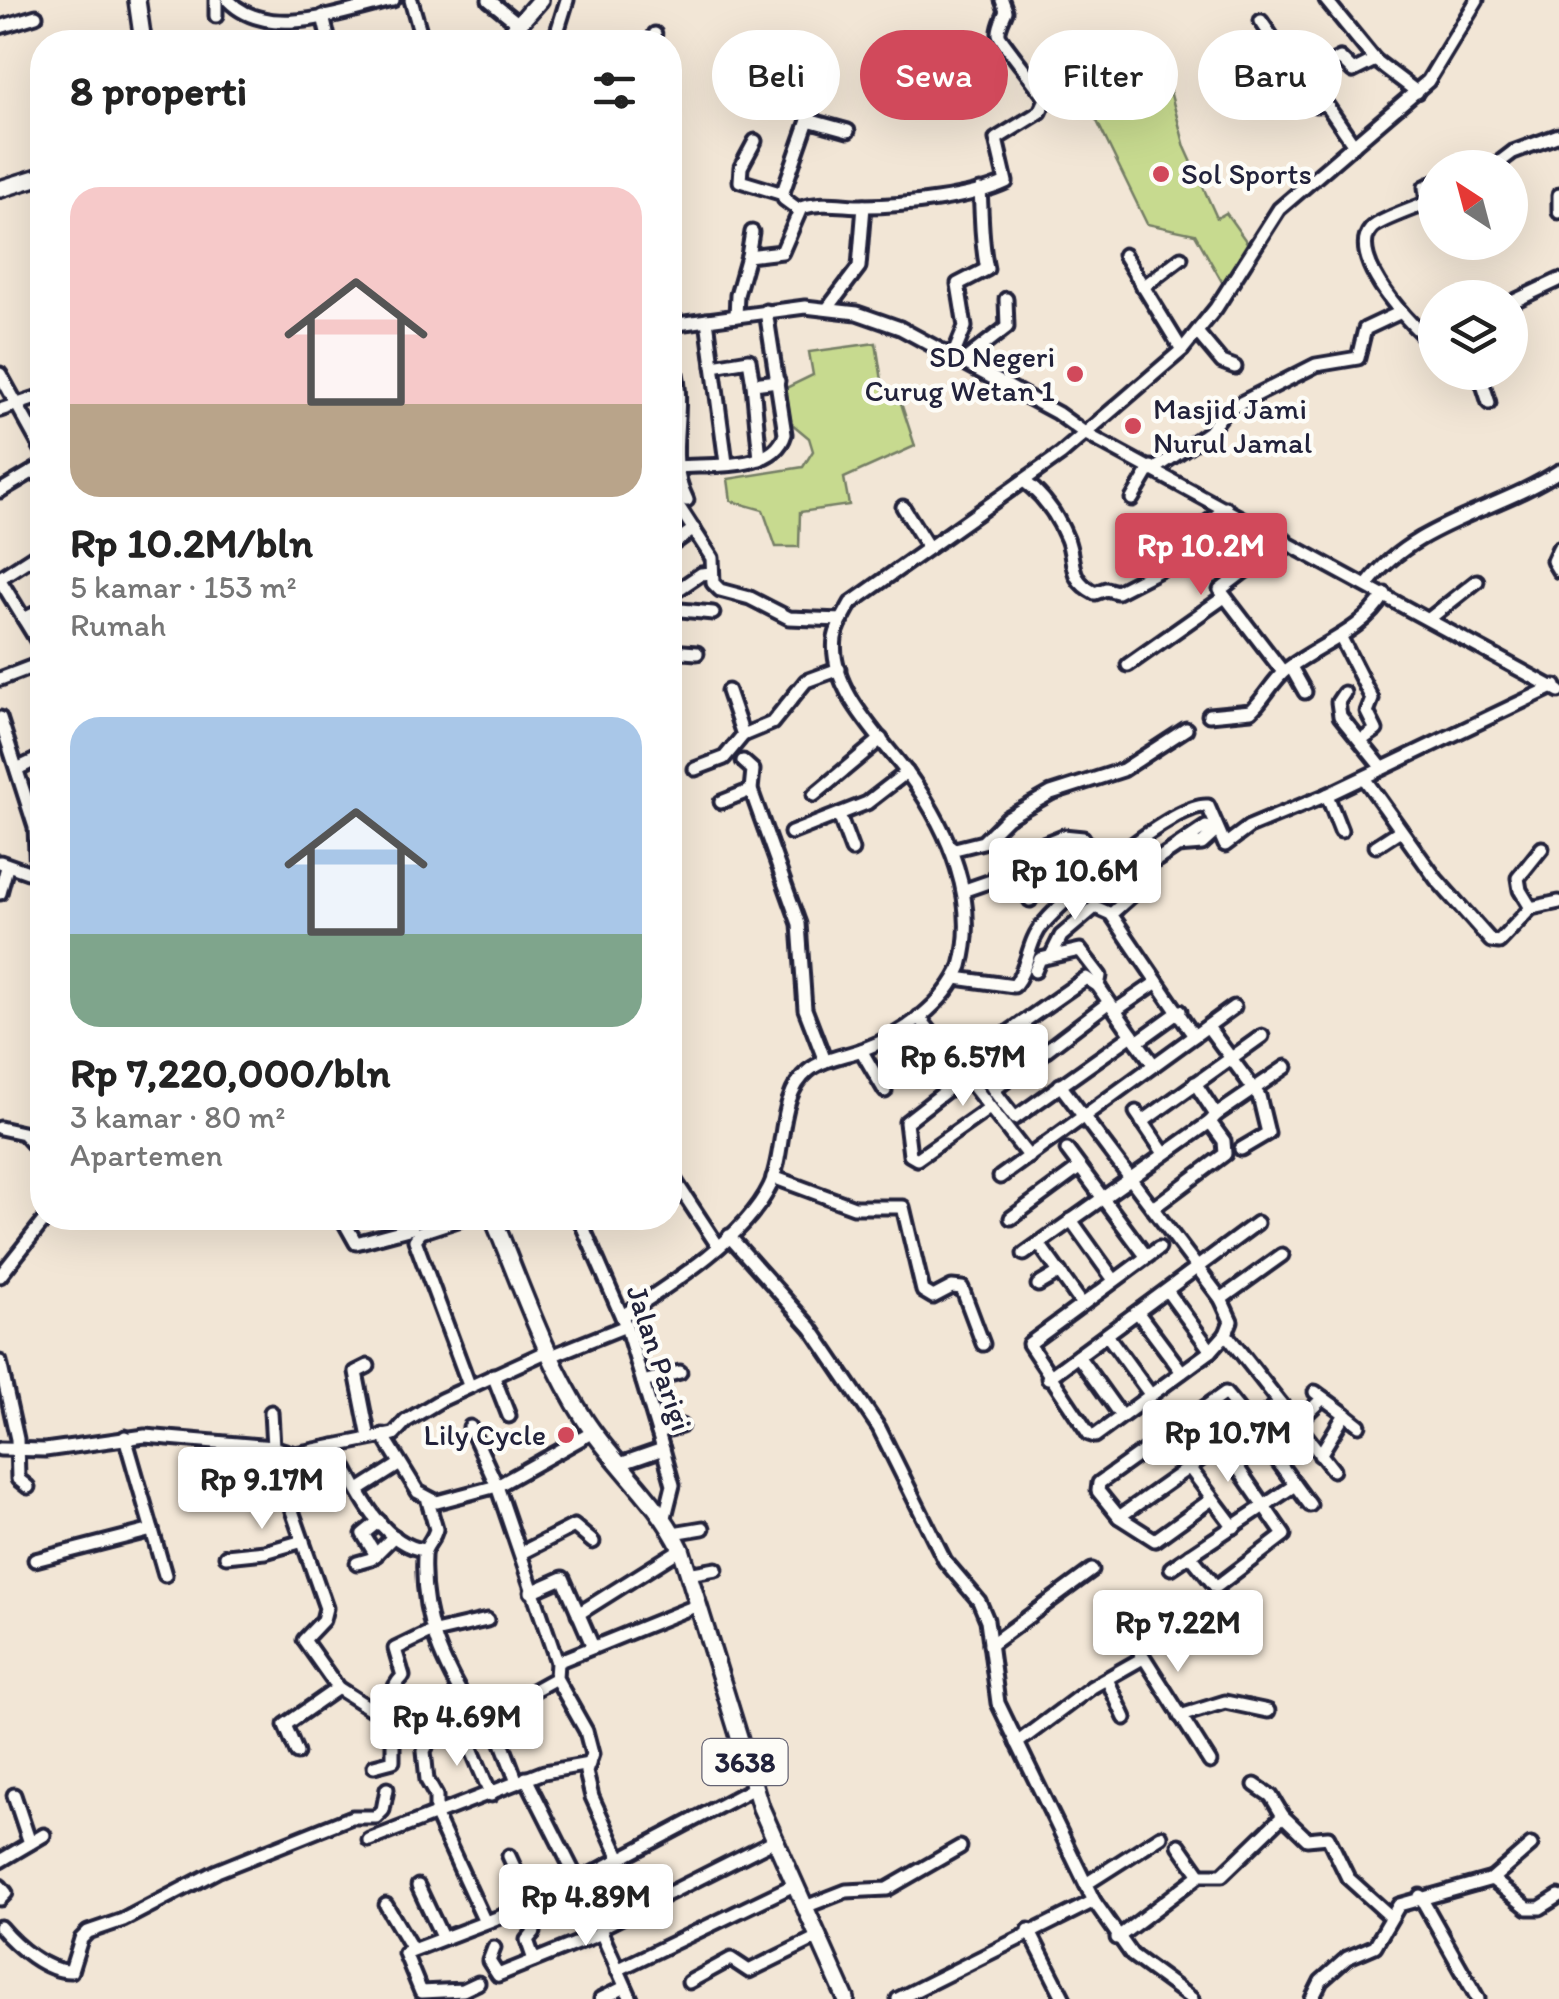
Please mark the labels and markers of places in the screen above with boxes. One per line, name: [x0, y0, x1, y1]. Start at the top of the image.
place label: Sol Sports: [1181, 155, 1312, 192]
marker: Sol Sports: [1150, 163, 1172, 185]
place label: SD Negeri Curug Wetan 1: [864, 338, 1055, 409]
marker: SD Negeri Curug Wetan 1: [1064, 363, 1086, 385]
place label: Masjid Jami Nurul Jamal: [1153, 390, 1313, 461]
marker: Masjid Jami Nurul Jamal: [1122, 415, 1144, 437]
pin: Rp 10.2M: [1098, 513, 1304, 598]
pin: Rp 10.6M: [972, 838, 1178, 923]
pin: Rp 6.57M: [860, 1024, 1066, 1109]
pin: Rp 10.7M: [1125, 1400, 1331, 1485]
place label: Lily Cycle: [424, 1416, 546, 1453]
marker: Lily Cycle: [555, 1424, 577, 1446]
pin: Rp 9.17M: [159, 1447, 365, 1532]
pin: Rp 7.22M: [1075, 1590, 1281, 1675]
pin: Rp 4.69M: [354, 1684, 560, 1769]
pin: Rp 4.89M: [483, 1864, 689, 1949]

